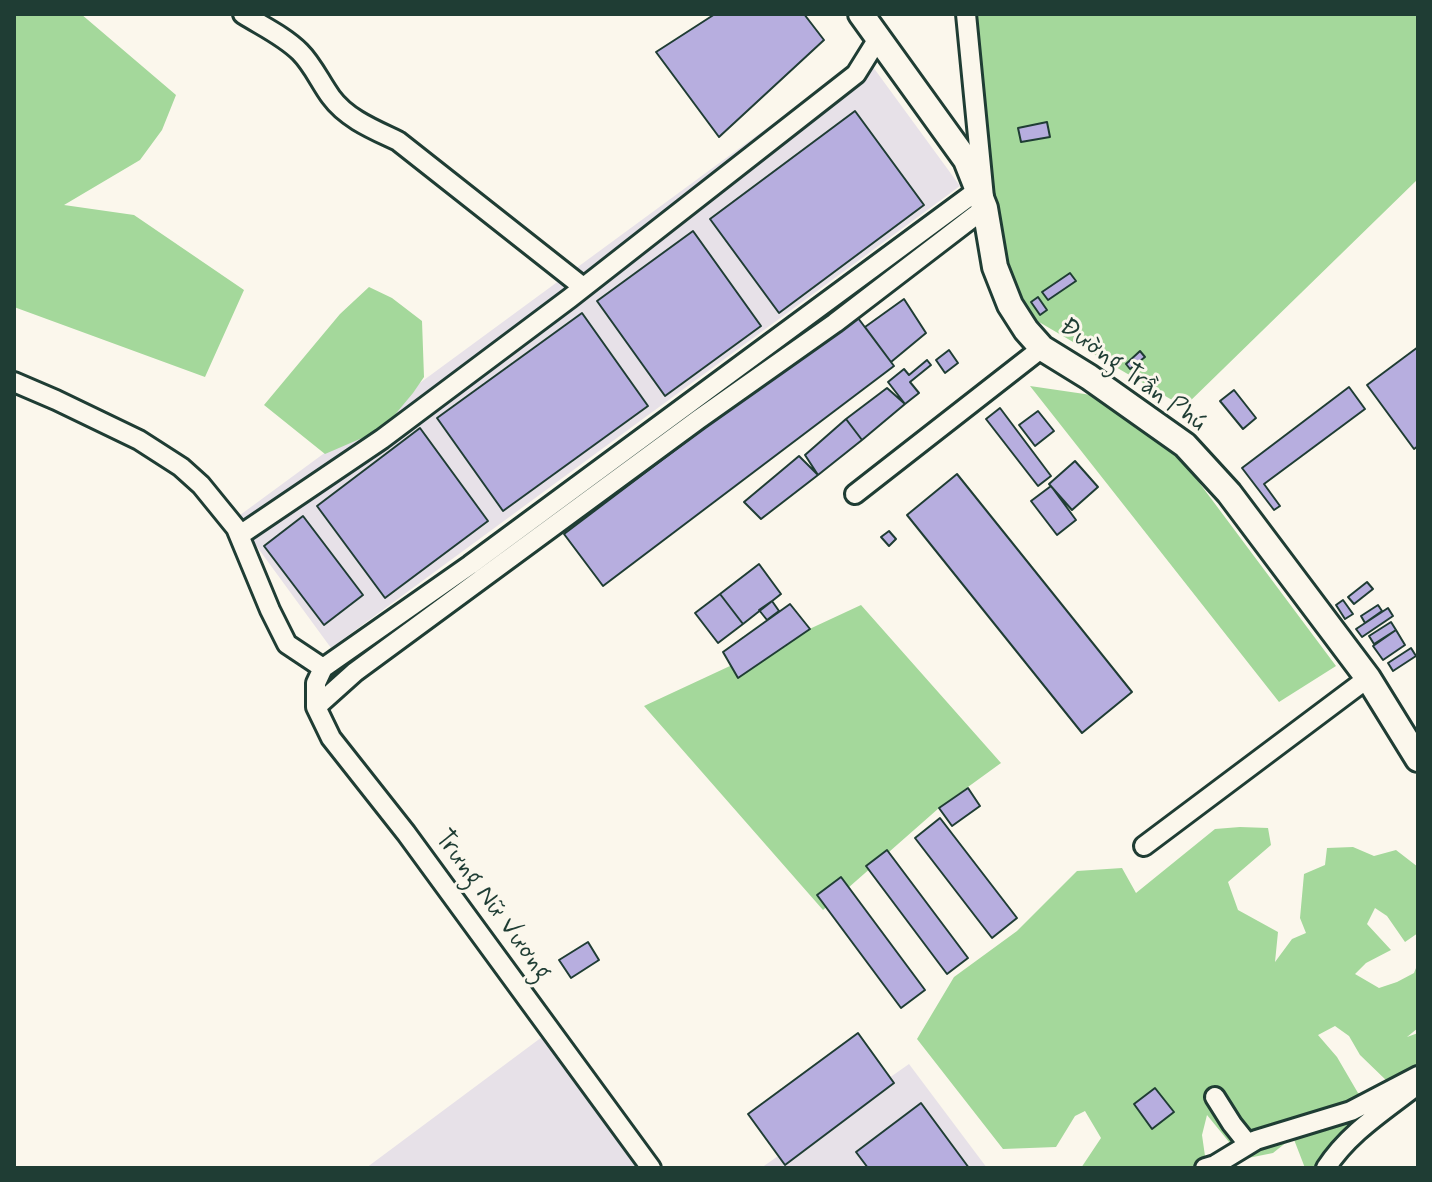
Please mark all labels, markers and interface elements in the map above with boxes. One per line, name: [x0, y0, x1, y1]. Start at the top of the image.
street label: Đường Trần Phú: [1053, 312, 1211, 440]
street label: Trưng Nữ Vương: [427, 824, 557, 988]

